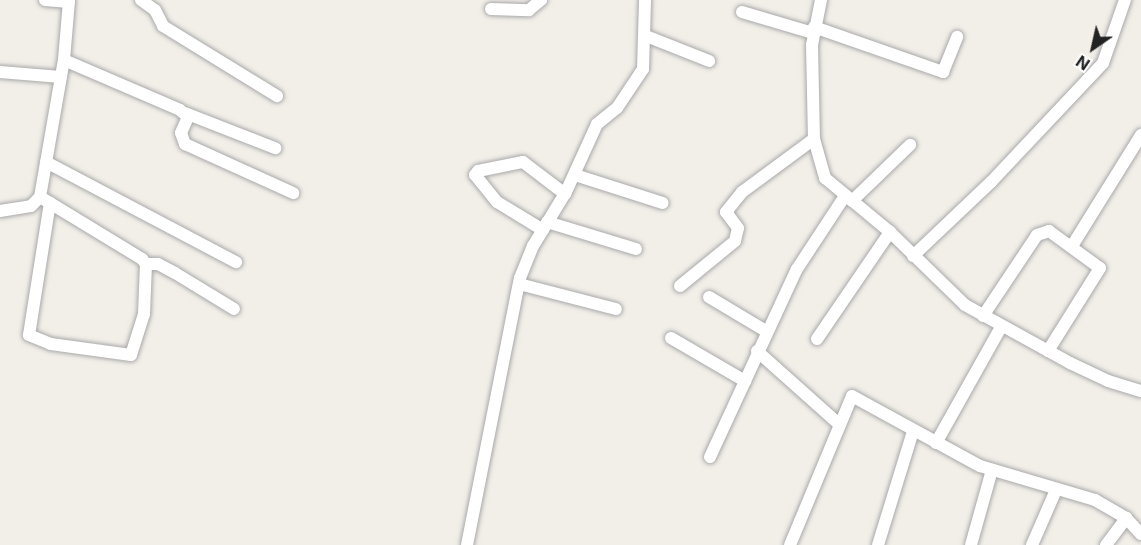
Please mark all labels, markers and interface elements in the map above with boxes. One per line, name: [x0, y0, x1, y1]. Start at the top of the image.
north arrow: [1063, 18, 1123, 78]
text: N: [1072, 51, 1094, 75]

